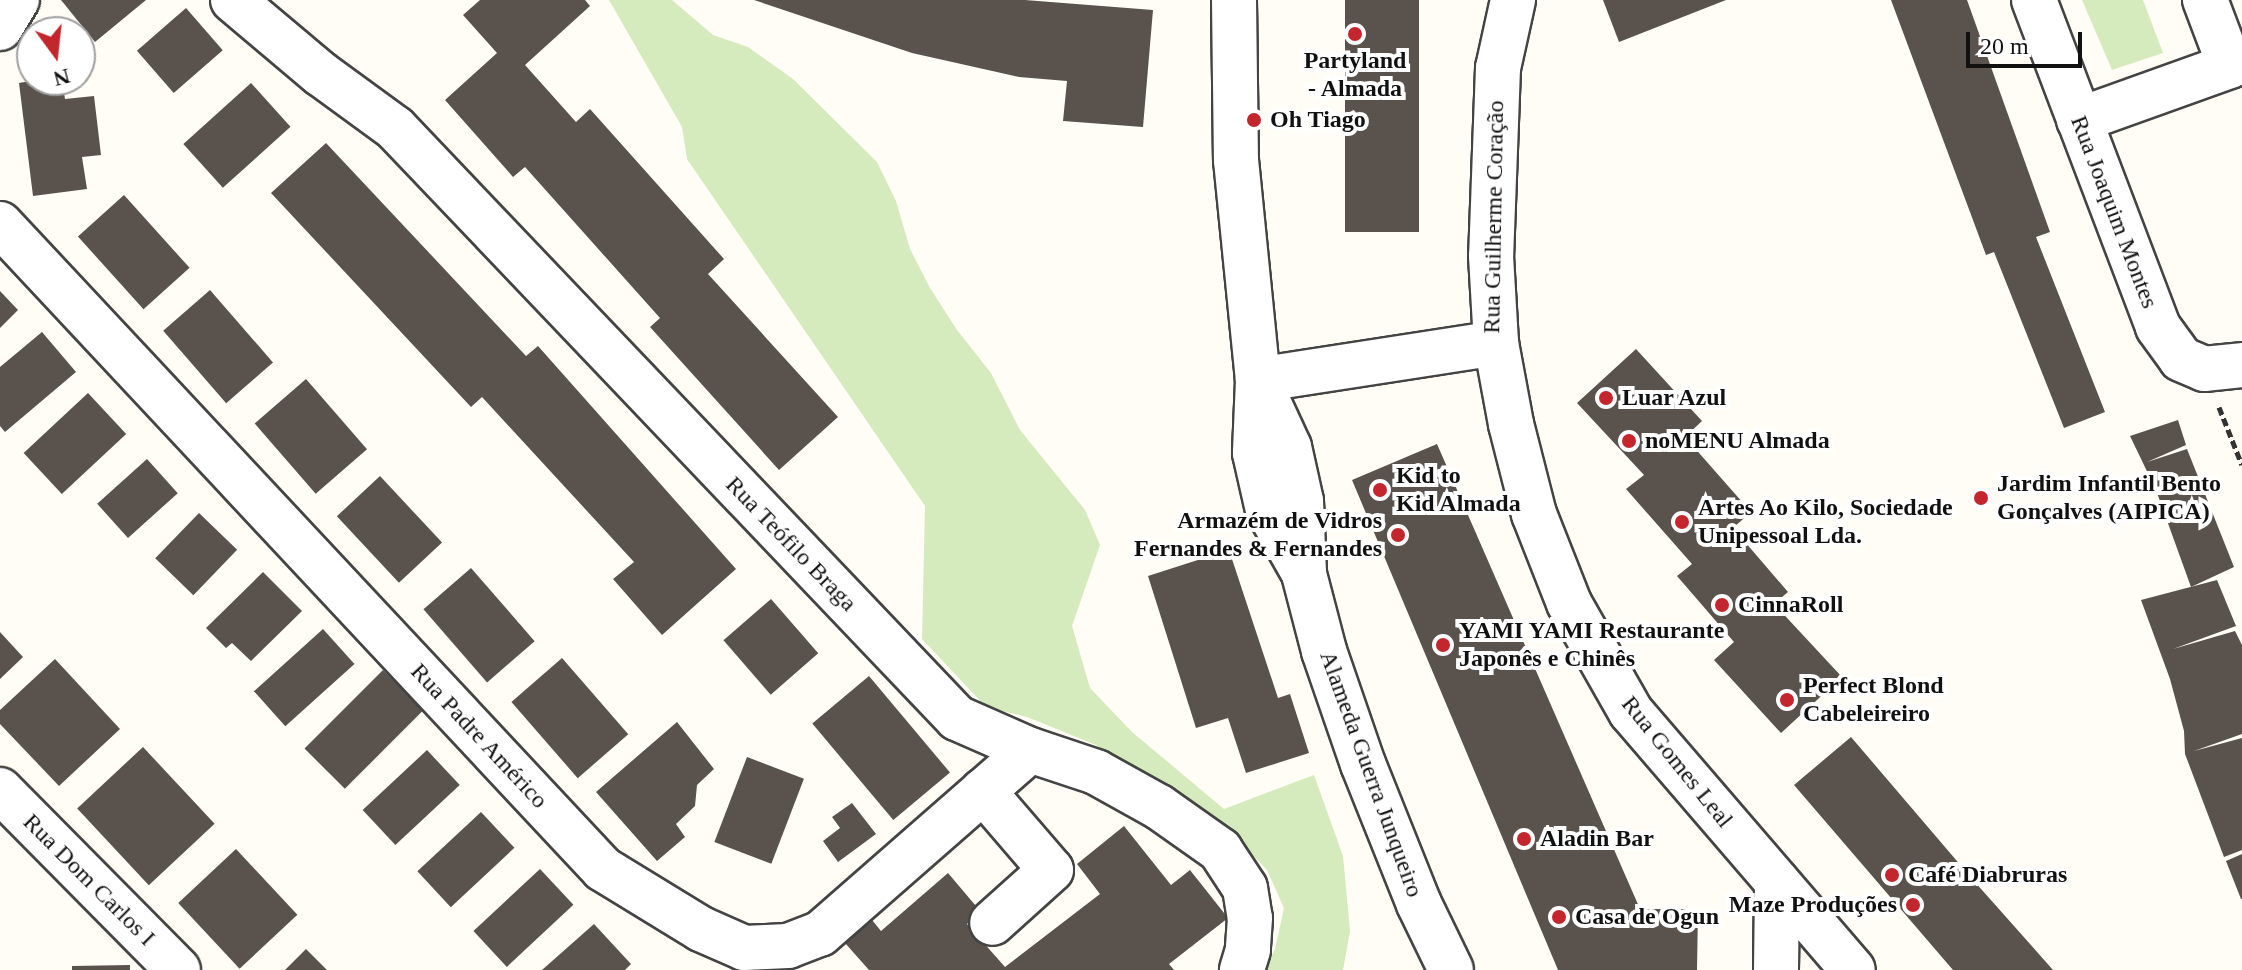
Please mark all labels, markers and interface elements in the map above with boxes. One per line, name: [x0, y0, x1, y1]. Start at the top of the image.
north arrow: [16, 16, 96, 96]
scale bar: [1970, 16, 2086, 66]
marker: Partyland - Almada: [1346, 25, 1364, 43]
text: 20 m: [1980, 33, 2029, 59]
place label: Partyland - Almada: [1304, 47, 1406, 103]
text: N: [51, 64, 73, 92]
street label: Rua Guilherme Coração: [1478, 100, 1510, 334]
place label: Oh Tiago: [1270, 106, 1366, 134]
marker: Oh Tiago: [1245, 111, 1263, 129]
street label: Rua Joaquim Montes: [2064, 112, 2164, 312]
place label: Luar Azul: [1622, 384, 1728, 412]
marker: Luar Azul: [1597, 389, 1615, 407]
place label: noMENU Almada: [1645, 427, 1831, 455]
marker: noMENU Almada: [1620, 432, 1638, 450]
place label: Kid to Kid Almada: [1396, 462, 1522, 518]
street label: Rua Teófilo Braga: [719, 470, 863, 618]
place label: Jardim Infantil Bento Gonçalves (AIPICA): [1997, 470, 2221, 526]
marker: Kid to Kid Almada: [1371, 481, 1389, 499]
marker: Jardim Infantil Bento Gonçalves (AIPICA): [1972, 489, 1990, 507]
place label: Artes Ao Kilo, Sociedade Unipessoal Lda.: [1698, 494, 1954, 550]
place label: Armazém de Vidros Fernandes & Fernandes: [1134, 507, 1382, 563]
marker: Artes Ao Kilo, Sociedade Unipessoal Lda.: [1673, 513, 1691, 531]
marker: Armazém de Vidros Fernandes & Fernandes: [1389, 526, 1407, 544]
place label: CinnaRoll: [1738, 591, 1843, 619]
marker: CinnaRoll: [1713, 596, 1731, 614]
place label: YAMI YAMI Restaurante Japonês e Chinês: [1459, 617, 1725, 673]
marker: YAMI YAMI Restaurante Japonês e Chinês: [1434, 636, 1452, 654]
street label: Alameda Guerra Junqueiro: [1313, 647, 1429, 901]
street label: Rua Padre Américo: [404, 657, 554, 815]
place label: Perfect Blond Cabeleireiro: [1803, 672, 1944, 728]
street label: Rua Gomes Leal: [1615, 690, 1739, 834]
marker: Perfect Blond Cabeleireiro: [1778, 691, 1796, 709]
street label: Rua Dom Carlos I: [17, 808, 161, 952]
place label: Aladin Bar: [1540, 825, 1654, 853]
marker: Aladin Bar: [1515, 830, 1533, 848]
place label: Café Diabruras: [1908, 861, 2067, 889]
marker: Café Diabruras: [1883, 866, 1901, 884]
place label: Maze Produções: [1729, 891, 1897, 919]
marker: Maze Produções: [1904, 896, 1922, 914]
place label: Casa de Ogun: [1575, 903, 1719, 931]
marker: Casa de Ogun: [1550, 908, 1568, 926]

